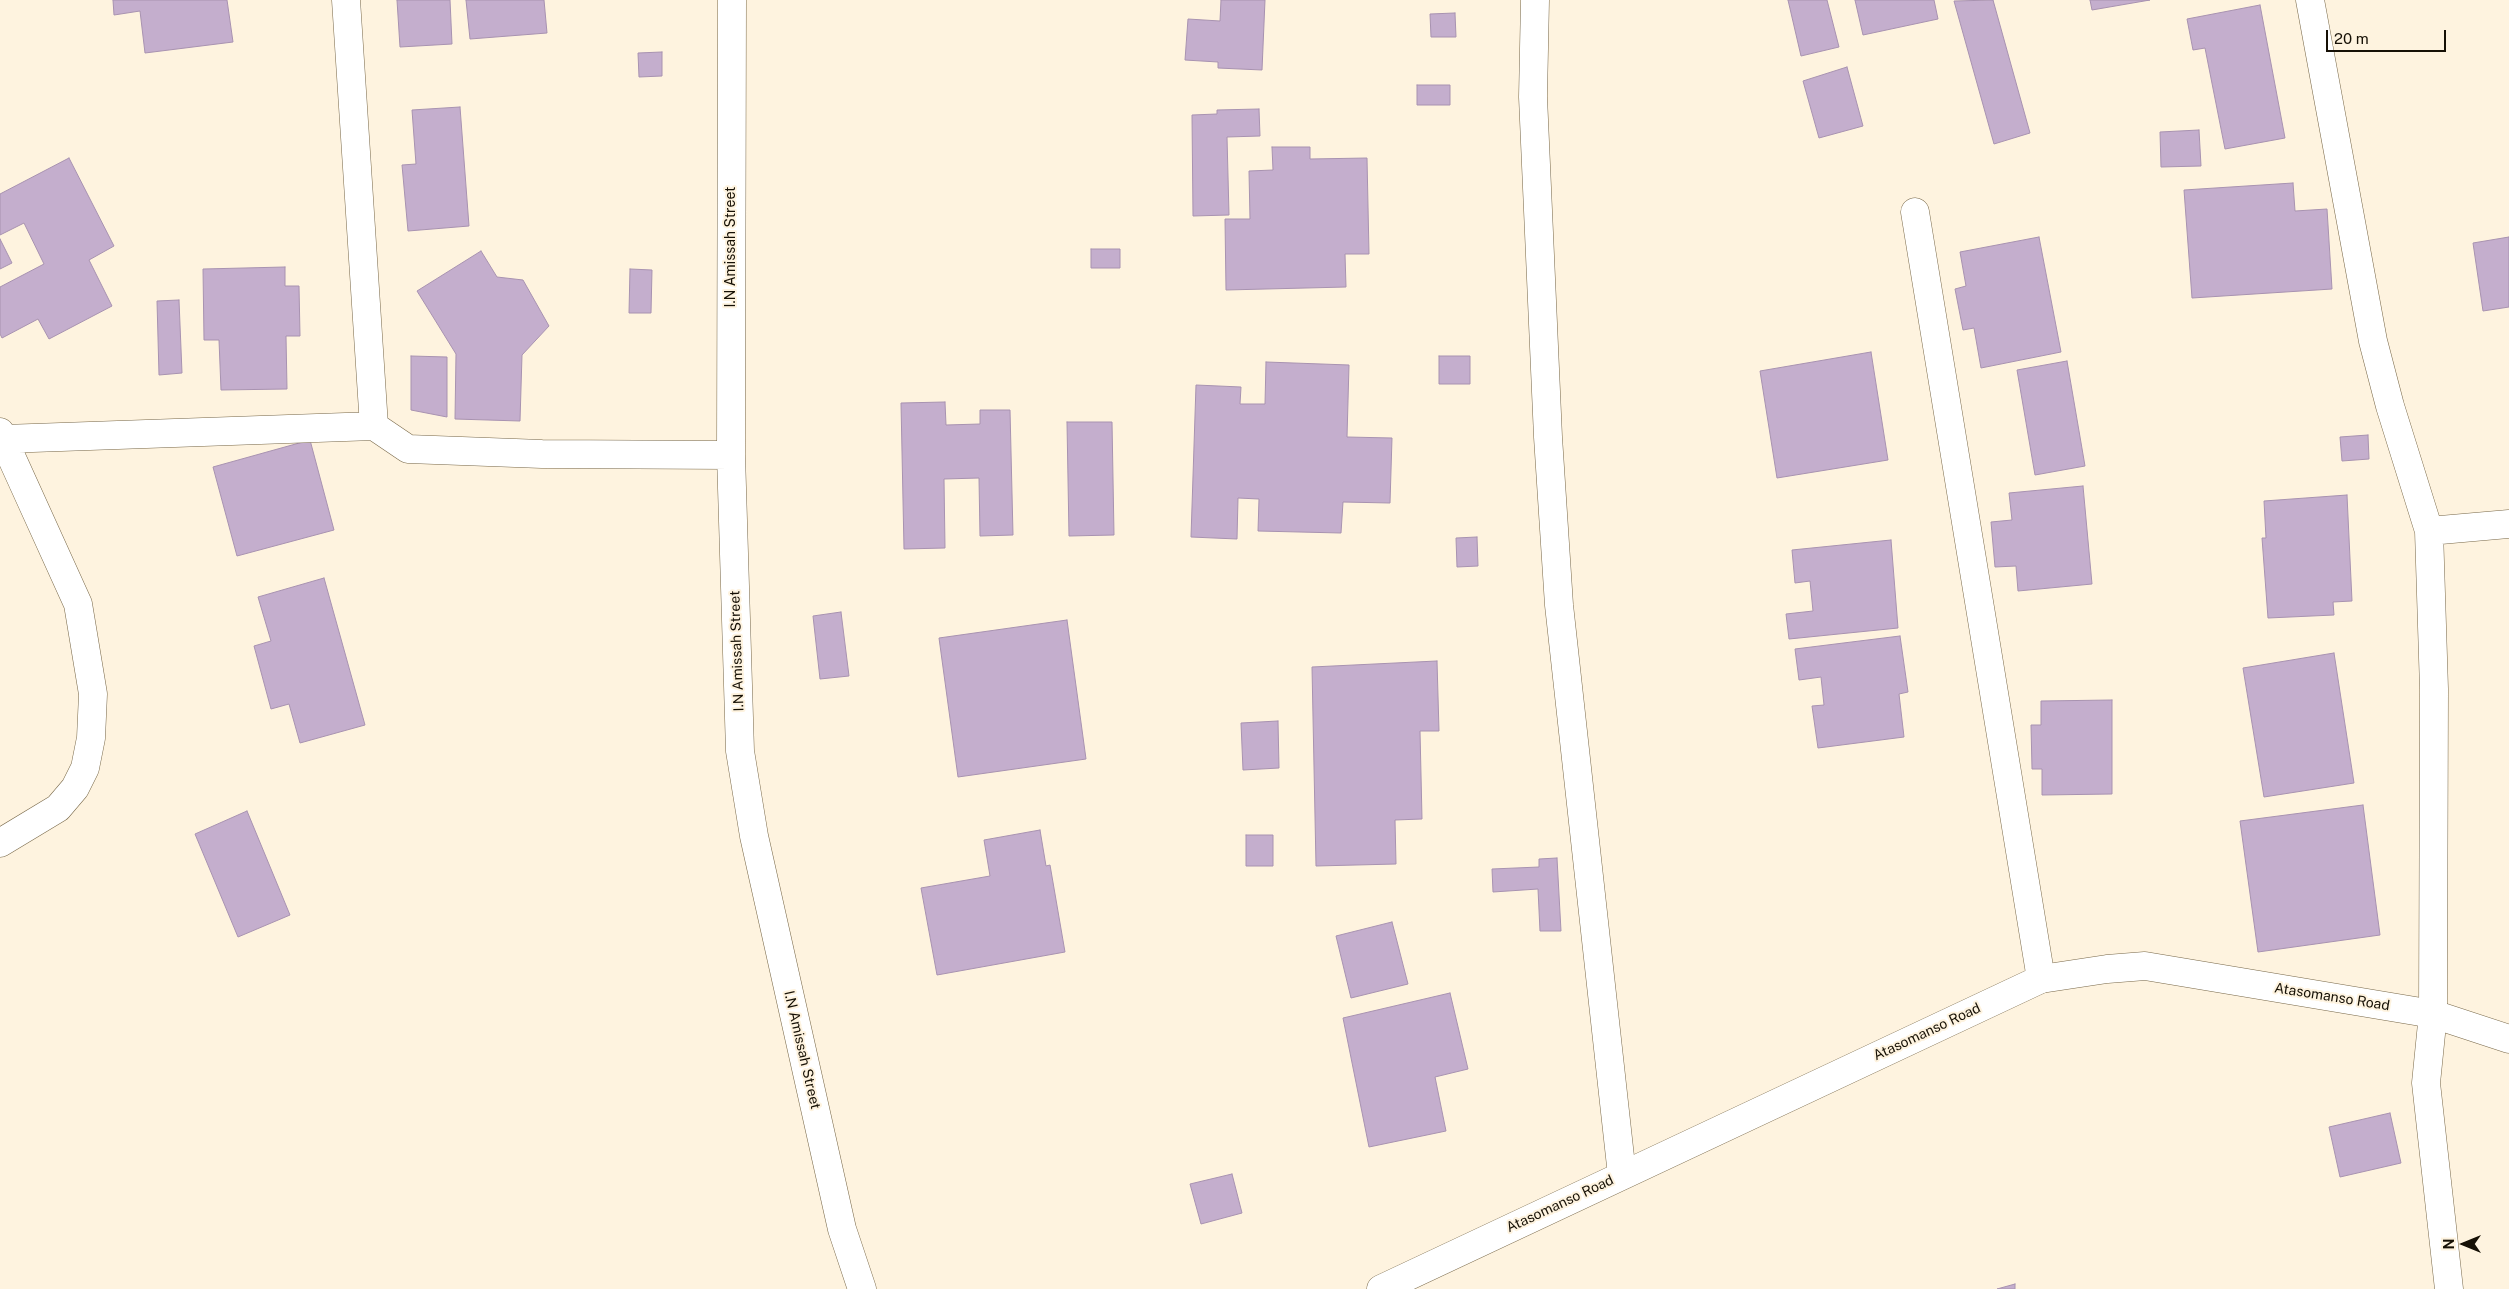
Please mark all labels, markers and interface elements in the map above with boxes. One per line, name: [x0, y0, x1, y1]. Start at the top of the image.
scale bar: [2329, 20, 2449, 52]
text: 20 m: [2334, 30, 2369, 47]
street label: I.N Amissah Street: [723, 187, 739, 307]
street label: I.N Amissah Street: [726, 590, 748, 712]
street label: Atasomanso Road: [2273, 980, 2391, 1014]
street label: I.N Amissah Street: [780, 989, 824, 1111]
street label: Atasomanso Road: [1871, 1000, 1983, 1064]
street label: Atasomanso Road: [1504, 1172, 1616, 1236]
north arrow: [2439, 1219, 2489, 1269]
text: N: [2441, 1239, 2457, 1249]

